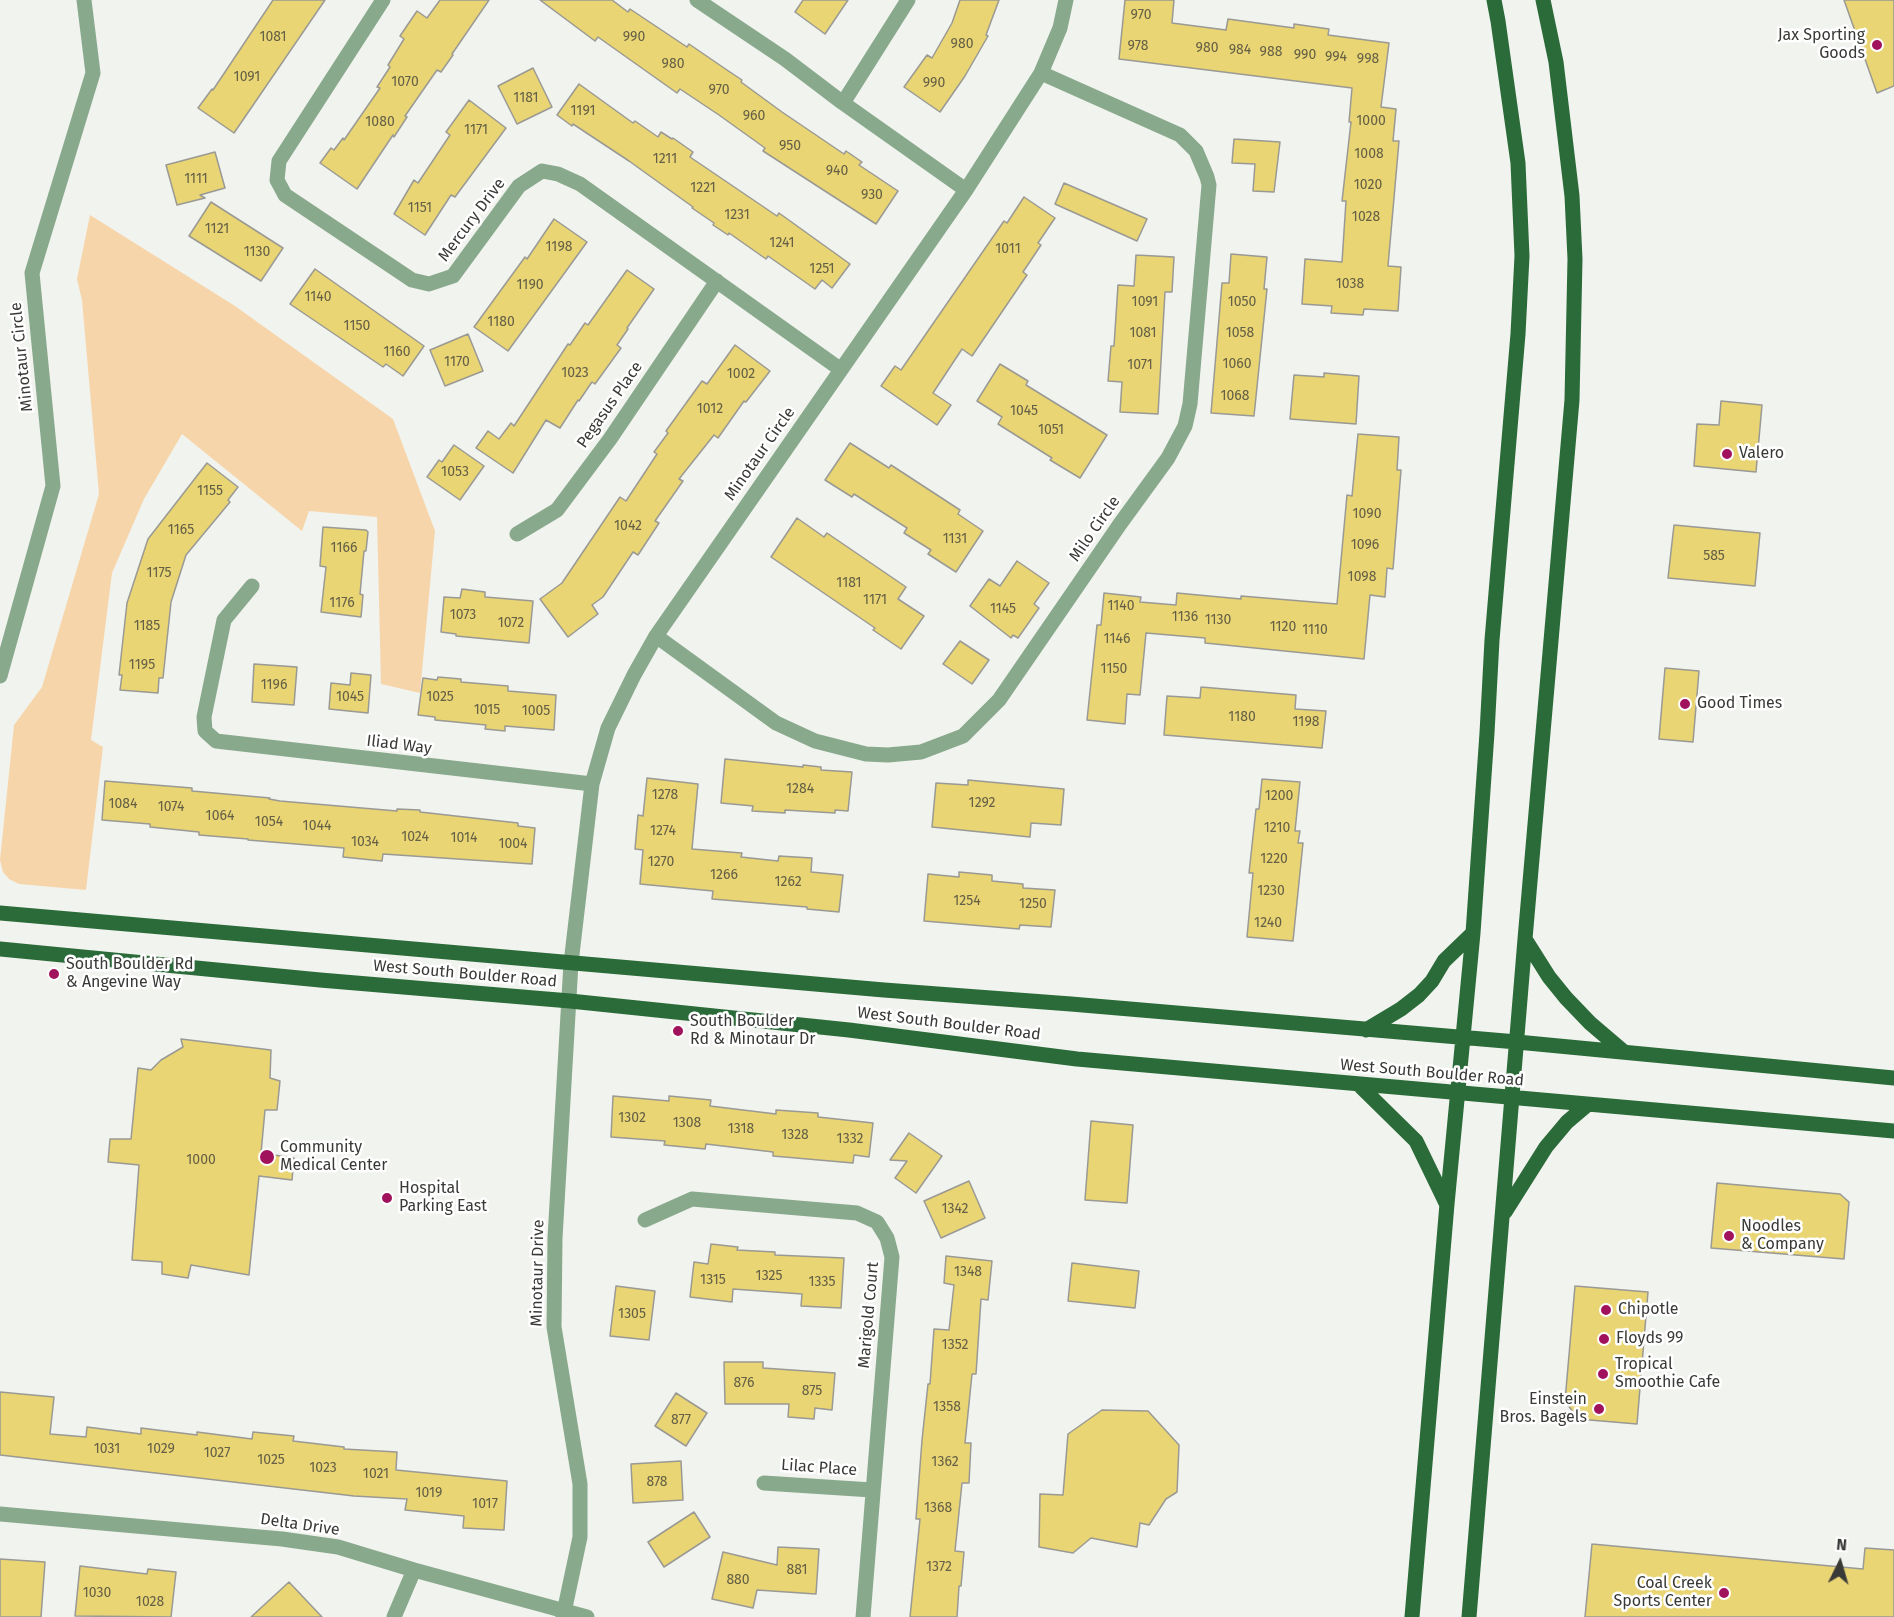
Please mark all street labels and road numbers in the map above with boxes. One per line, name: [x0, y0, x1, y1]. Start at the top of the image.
street label: Mercury Drive: [434, 175, 510, 265]
street label: Minotaur Circle: [7, 301, 37, 413]
street label: Pegasus Place: [573, 358, 647, 452]
street label: Minotaur Circle: [721, 403, 799, 505]
street label: Milo Circle: [1066, 493, 1124, 565]
street label: Iliad Way: [365, 731, 433, 759]
street label: West South Boulder Road: [372, 956, 558, 992]
street label: West South Boulder Road: [856, 1003, 1042, 1045]
street label: West South Boulder Road: [1339, 1055, 1525, 1091]
street label: Minotaur Drive: [527, 1219, 549, 1327]
street label: Marigold Court: [855, 1261, 883, 1369]
street label: Lilac Place: [780, 1456, 858, 1480]
street label: Delta Drive: [259, 1510, 341, 1540]

